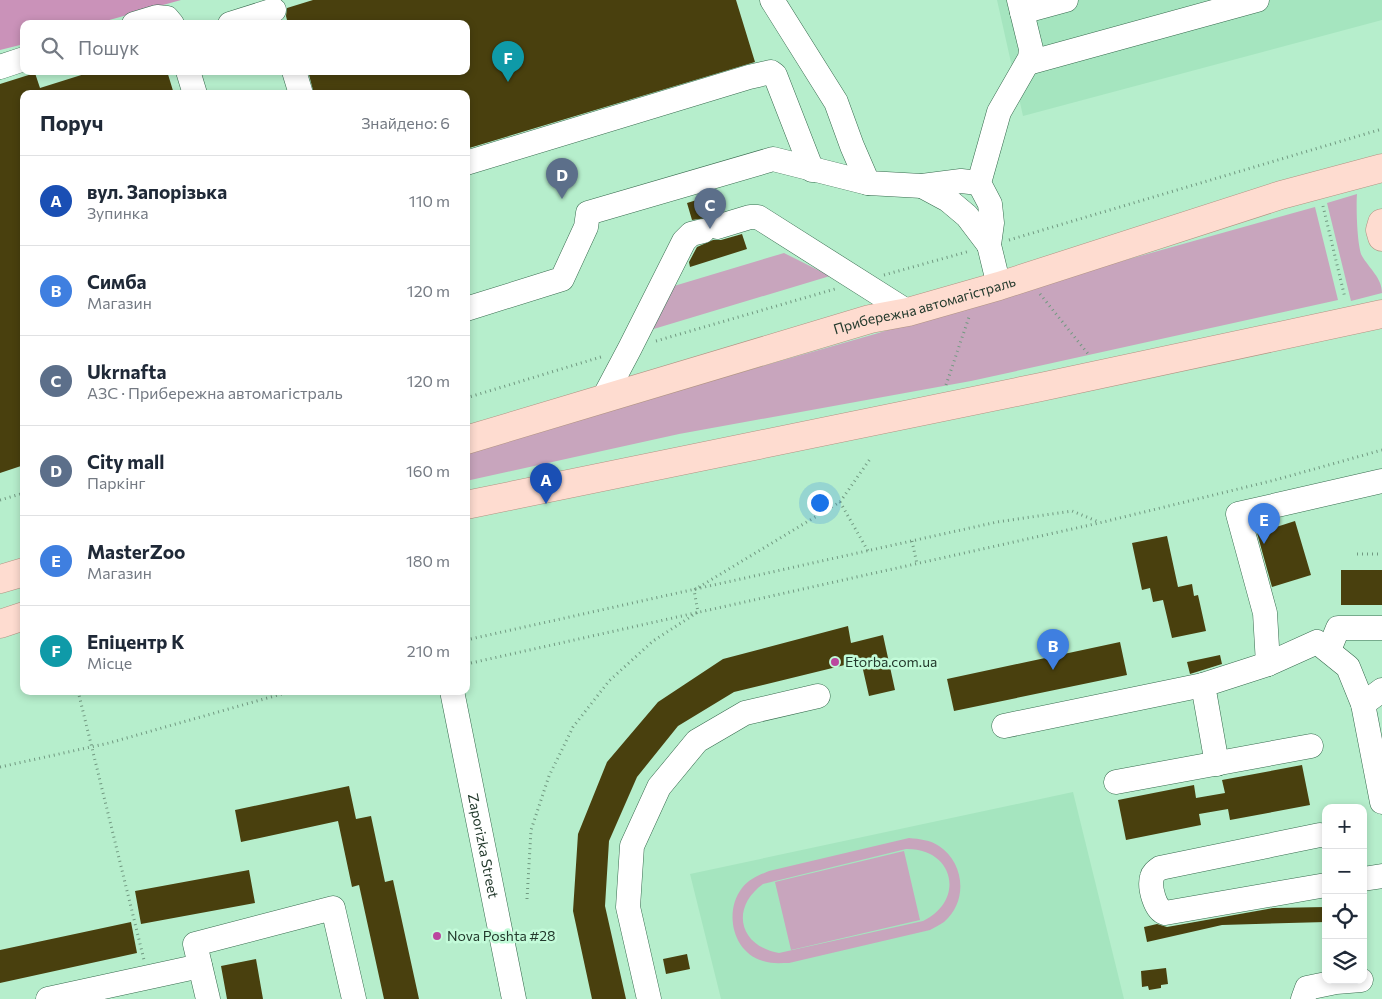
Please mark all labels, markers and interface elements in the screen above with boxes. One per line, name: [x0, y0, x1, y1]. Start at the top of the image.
search box: [20, 20, 470, 75]
icon: search: [38, 34, 66, 62]
text: Пошук: [78, 36, 139, 59]
pin: F: [492, 41, 524, 82]
text: Поруч: [40, 110, 103, 135]
text: Знайдено: 6: [361, 113, 450, 132]
pin: D: [546, 158, 578, 199]
text: вул. Запорізька: [87, 180, 227, 203]
pin: C: [694, 188, 726, 229]
text: A: [50, 191, 62, 210]
text: 110 m: [409, 191, 450, 210]
text: Зупинка: [87, 203, 149, 222]
text: Симба: [87, 270, 147, 293]
street label: Прибережна автомагістраль: [831, 272, 1018, 337]
text: B: [51, 281, 61, 300]
text: 120 m: [407, 281, 450, 300]
text: Магазин: [87, 293, 152, 312]
text: Ukrnafta: [87, 360, 166, 383]
text: C: [51, 371, 61, 390]
text: 120 m: [407, 371, 450, 390]
text: АЗС · Прибережна автомагістраль: [87, 383, 343, 402]
text: City mall: [87, 450, 164, 473]
text: D: [50, 461, 62, 480]
text: 160 m: [406, 461, 450, 480]
pin: A: [530, 463, 562, 504]
text: Паркінг: [87, 473, 145, 492]
your location: [807, 490, 833, 516]
pin: E: [1248, 503, 1280, 544]
text: MasterZoo: [87, 540, 185, 563]
text: E: [51, 551, 61, 570]
text: 180 m: [406, 551, 450, 570]
text: Магазин: [87, 563, 152, 582]
pin: B: [1037, 629, 1069, 670]
text: Епіцентр К: [87, 630, 184, 653]
text: F: [51, 641, 61, 660]
text: 210 m: [407, 641, 450, 660]
text: Місце: [87, 653, 132, 672]
place label: Etorba.com.ua: [845, 653, 937, 670]
marker: Etorba.com.ua: [829, 656, 841, 668]
street label: Zaporizka Street: [465, 792, 503, 900]
map controls: [1322, 804, 1367, 984]
button: +: [1322, 804, 1367, 849]
button: −: [1322, 849, 1367, 894]
button: locate: [1322, 894, 1367, 939]
place label: Nova Poshta #28: [447, 927, 555, 944]
marker: Nova Poshta #28: [431, 930, 443, 942]
button: layers: [1322, 939, 1367, 984]

